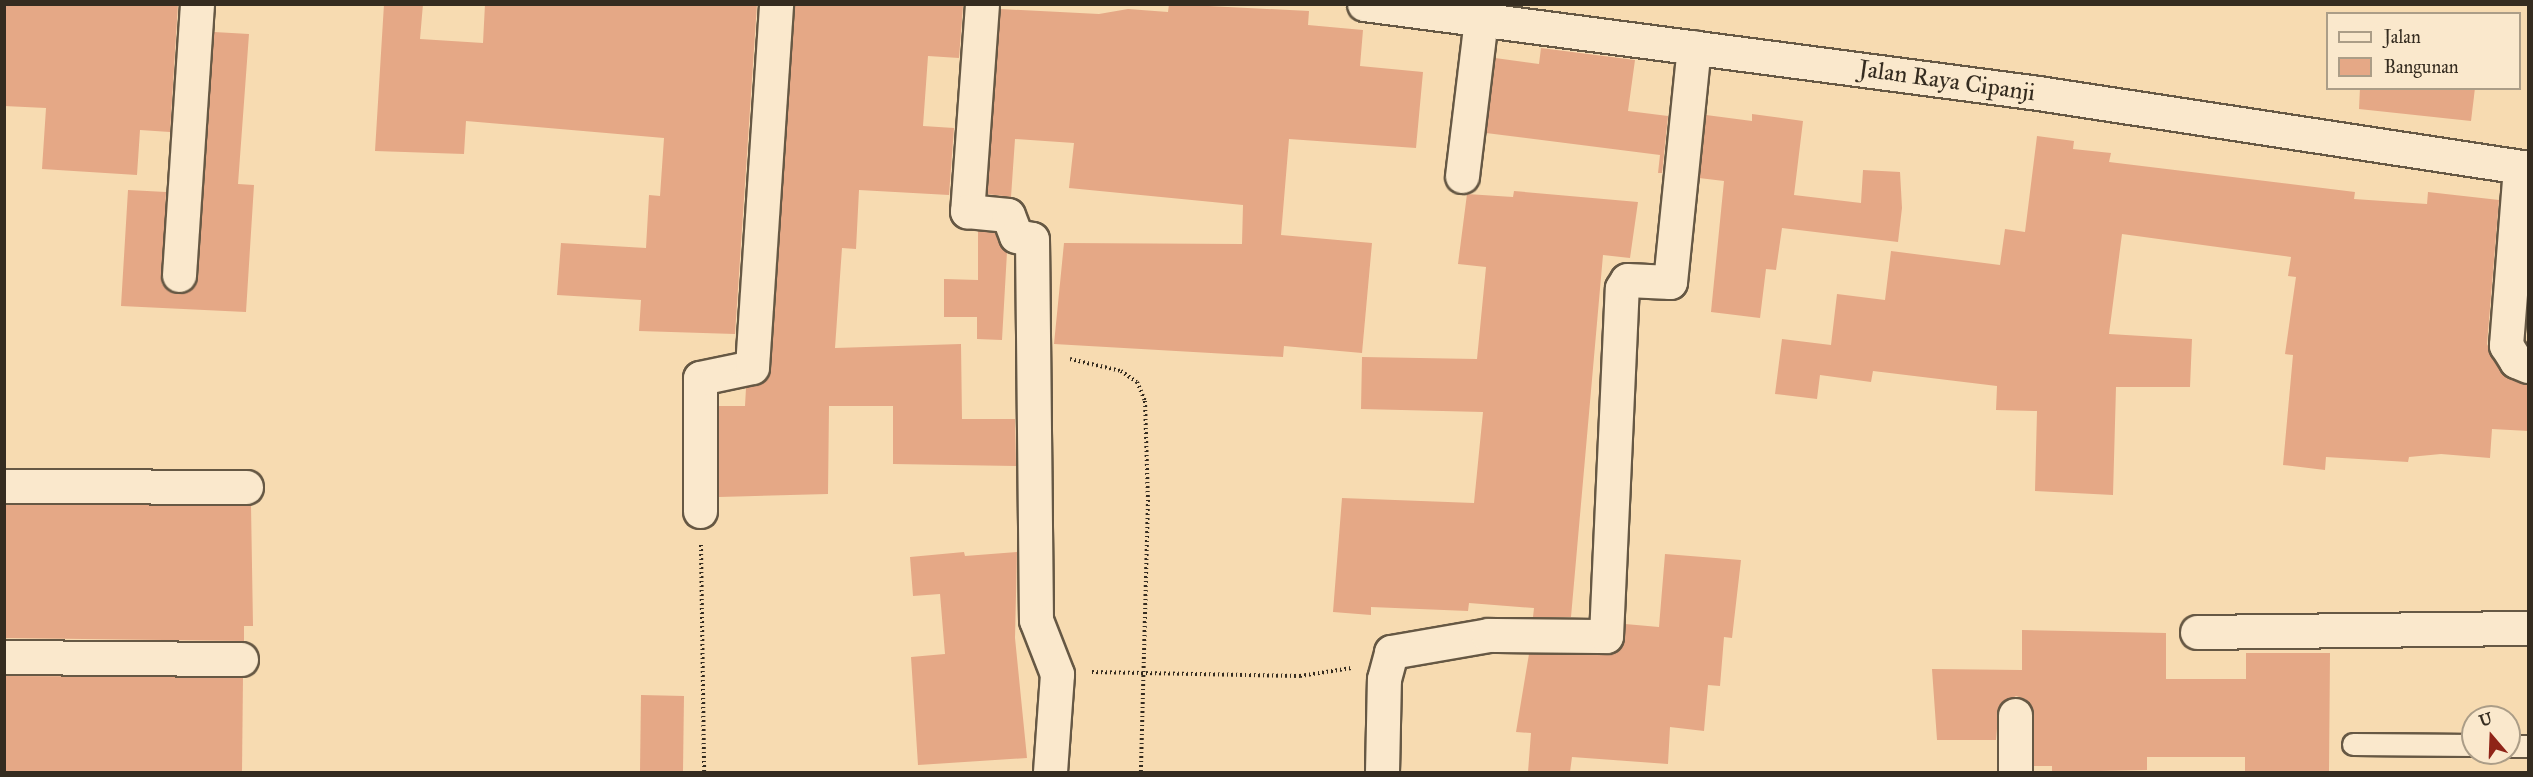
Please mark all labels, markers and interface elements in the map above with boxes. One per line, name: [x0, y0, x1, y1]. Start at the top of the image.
legend: [2326, 12, 2521, 90]
text: Jalan: [2384, 26, 2421, 48]
street label: Jalan Raya Cipanji: [1857, 54, 2037, 108]
text: Bangunan: [2384, 56, 2459, 78]
north arrow: [2461, 705, 2521, 765]
text: U: [2477, 708, 2495, 730]

